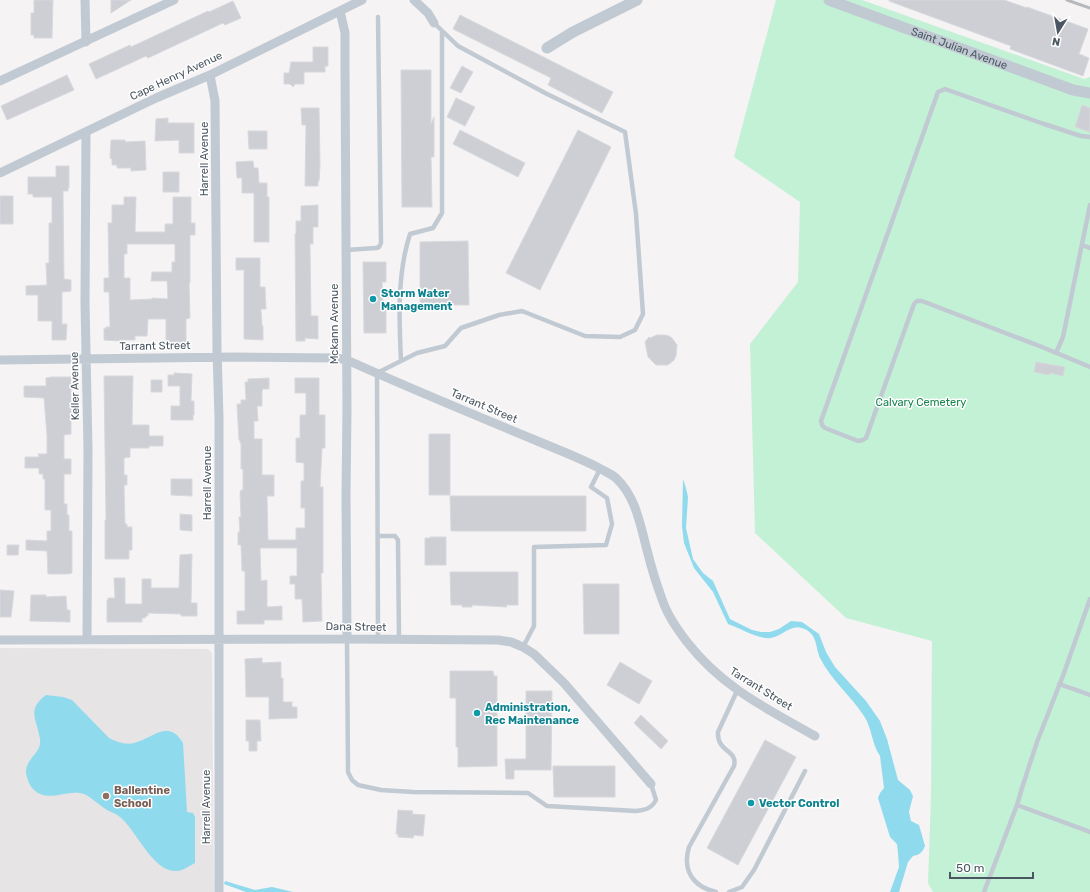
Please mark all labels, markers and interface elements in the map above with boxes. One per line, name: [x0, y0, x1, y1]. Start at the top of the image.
north arrow: [1038, 12, 1078, 52]
street label: Saint Julian Avenue: [909, 24, 1009, 72]
text: N: [1051, 34, 1061, 48]
street label: Cape Henry Avenue: [128, 49, 224, 103]
street label: Harrell Avenue: [198, 122, 211, 196]
street label: Mckann Avenue: [328, 284, 341, 364]
place label: Storm Water Management: [381, 287, 452, 313]
marker: Storm Water Management: [368, 294, 378, 304]
street label: Tarrant Street: [119, 339, 191, 353]
street label: Keller Avenue: [68, 351, 82, 421]
street label: Tarrant Street: [449, 386, 520, 426]
park label: Calvary Cemetery: [876, 396, 966, 409]
street label: Harrell Avenue: [201, 446, 214, 520]
street label: Dana Street: [325, 620, 387, 634]
street label: Tarrant Street: [727, 665, 795, 714]
place label: Administration, Rec Maintenance: [485, 701, 579, 727]
marker: Administration, Rec Maintenance: [472, 708, 482, 718]
street label: Harrell Avenue: [200, 770, 213, 844]
place label: Ballentine School: [114, 784, 170, 810]
marker: Ballentine School: [101, 791, 111, 801]
place label: Vector Control: [759, 797, 839, 810]
marker: Vector Control: [746, 798, 756, 808]
scale bar: [950, 854, 1033, 880]
text: 50 m: [956, 861, 984, 875]

